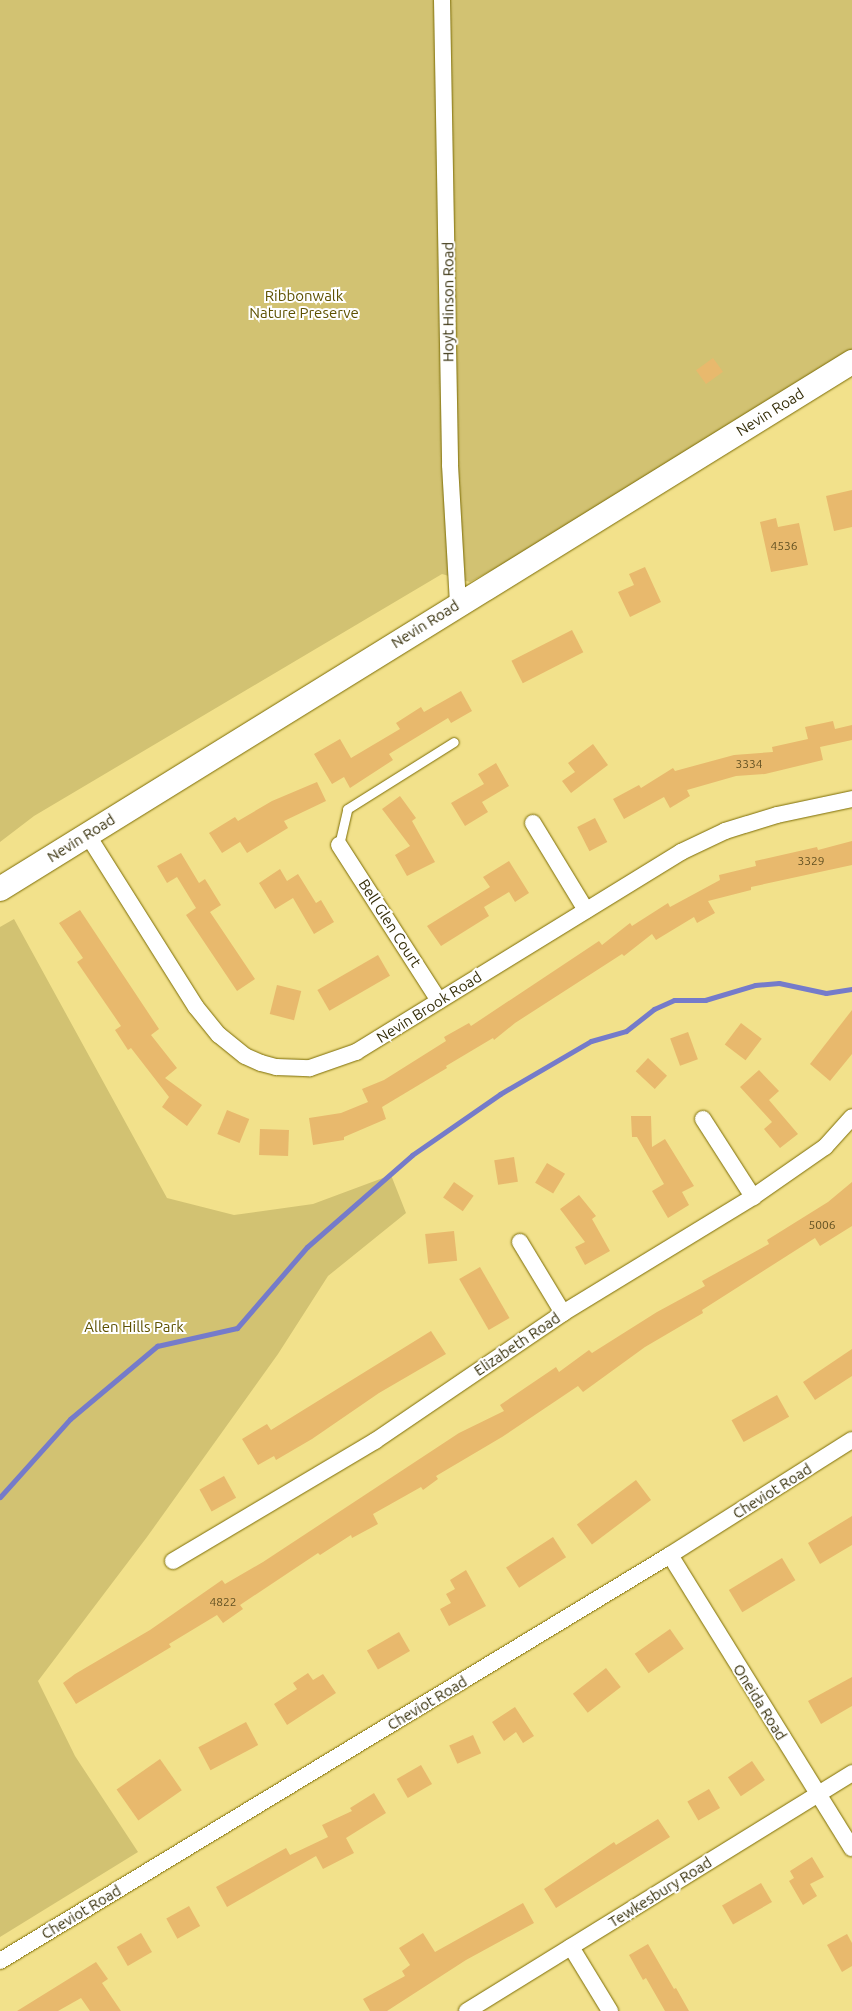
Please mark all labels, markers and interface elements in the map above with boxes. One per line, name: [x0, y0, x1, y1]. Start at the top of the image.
street label: Hoyt Hinson Road: [439, 242, 457, 362]
park label: Ribbonwalk Nature Preserve: [249, 286, 359, 321]
street label: Nevin Road: [733, 384, 807, 440]
house number: 4536: [770, 539, 798, 553]
street label: Nevin Road: [388, 596, 462, 652]
house number: 3334: [735, 757, 763, 771]
street label: Nevin Road: [44, 810, 118, 866]
house number: 3329: [797, 854, 825, 868]
street label: Bell Glen Court: [355, 876, 425, 970]
street label: Nevin Brook Road: [373, 967, 485, 1047]
house number: 5006: [808, 1218, 836, 1232]
street label: Elizabeth Road: [470, 1309, 564, 1379]
park label: Allen Hills Park: [84, 1318, 184, 1336]
street label: Cheviot Road: [729, 1460, 815, 1522]
house number: 4822: [209, 1595, 237, 1609]
street label: Oneida Road: [729, 1660, 791, 1744]
street label: Cheviot Road: [384, 1672, 470, 1734]
street label: Tewkesbury Road: [605, 1853, 715, 1931]
street label: Cheviot Road: [38, 1881, 124, 1943]

